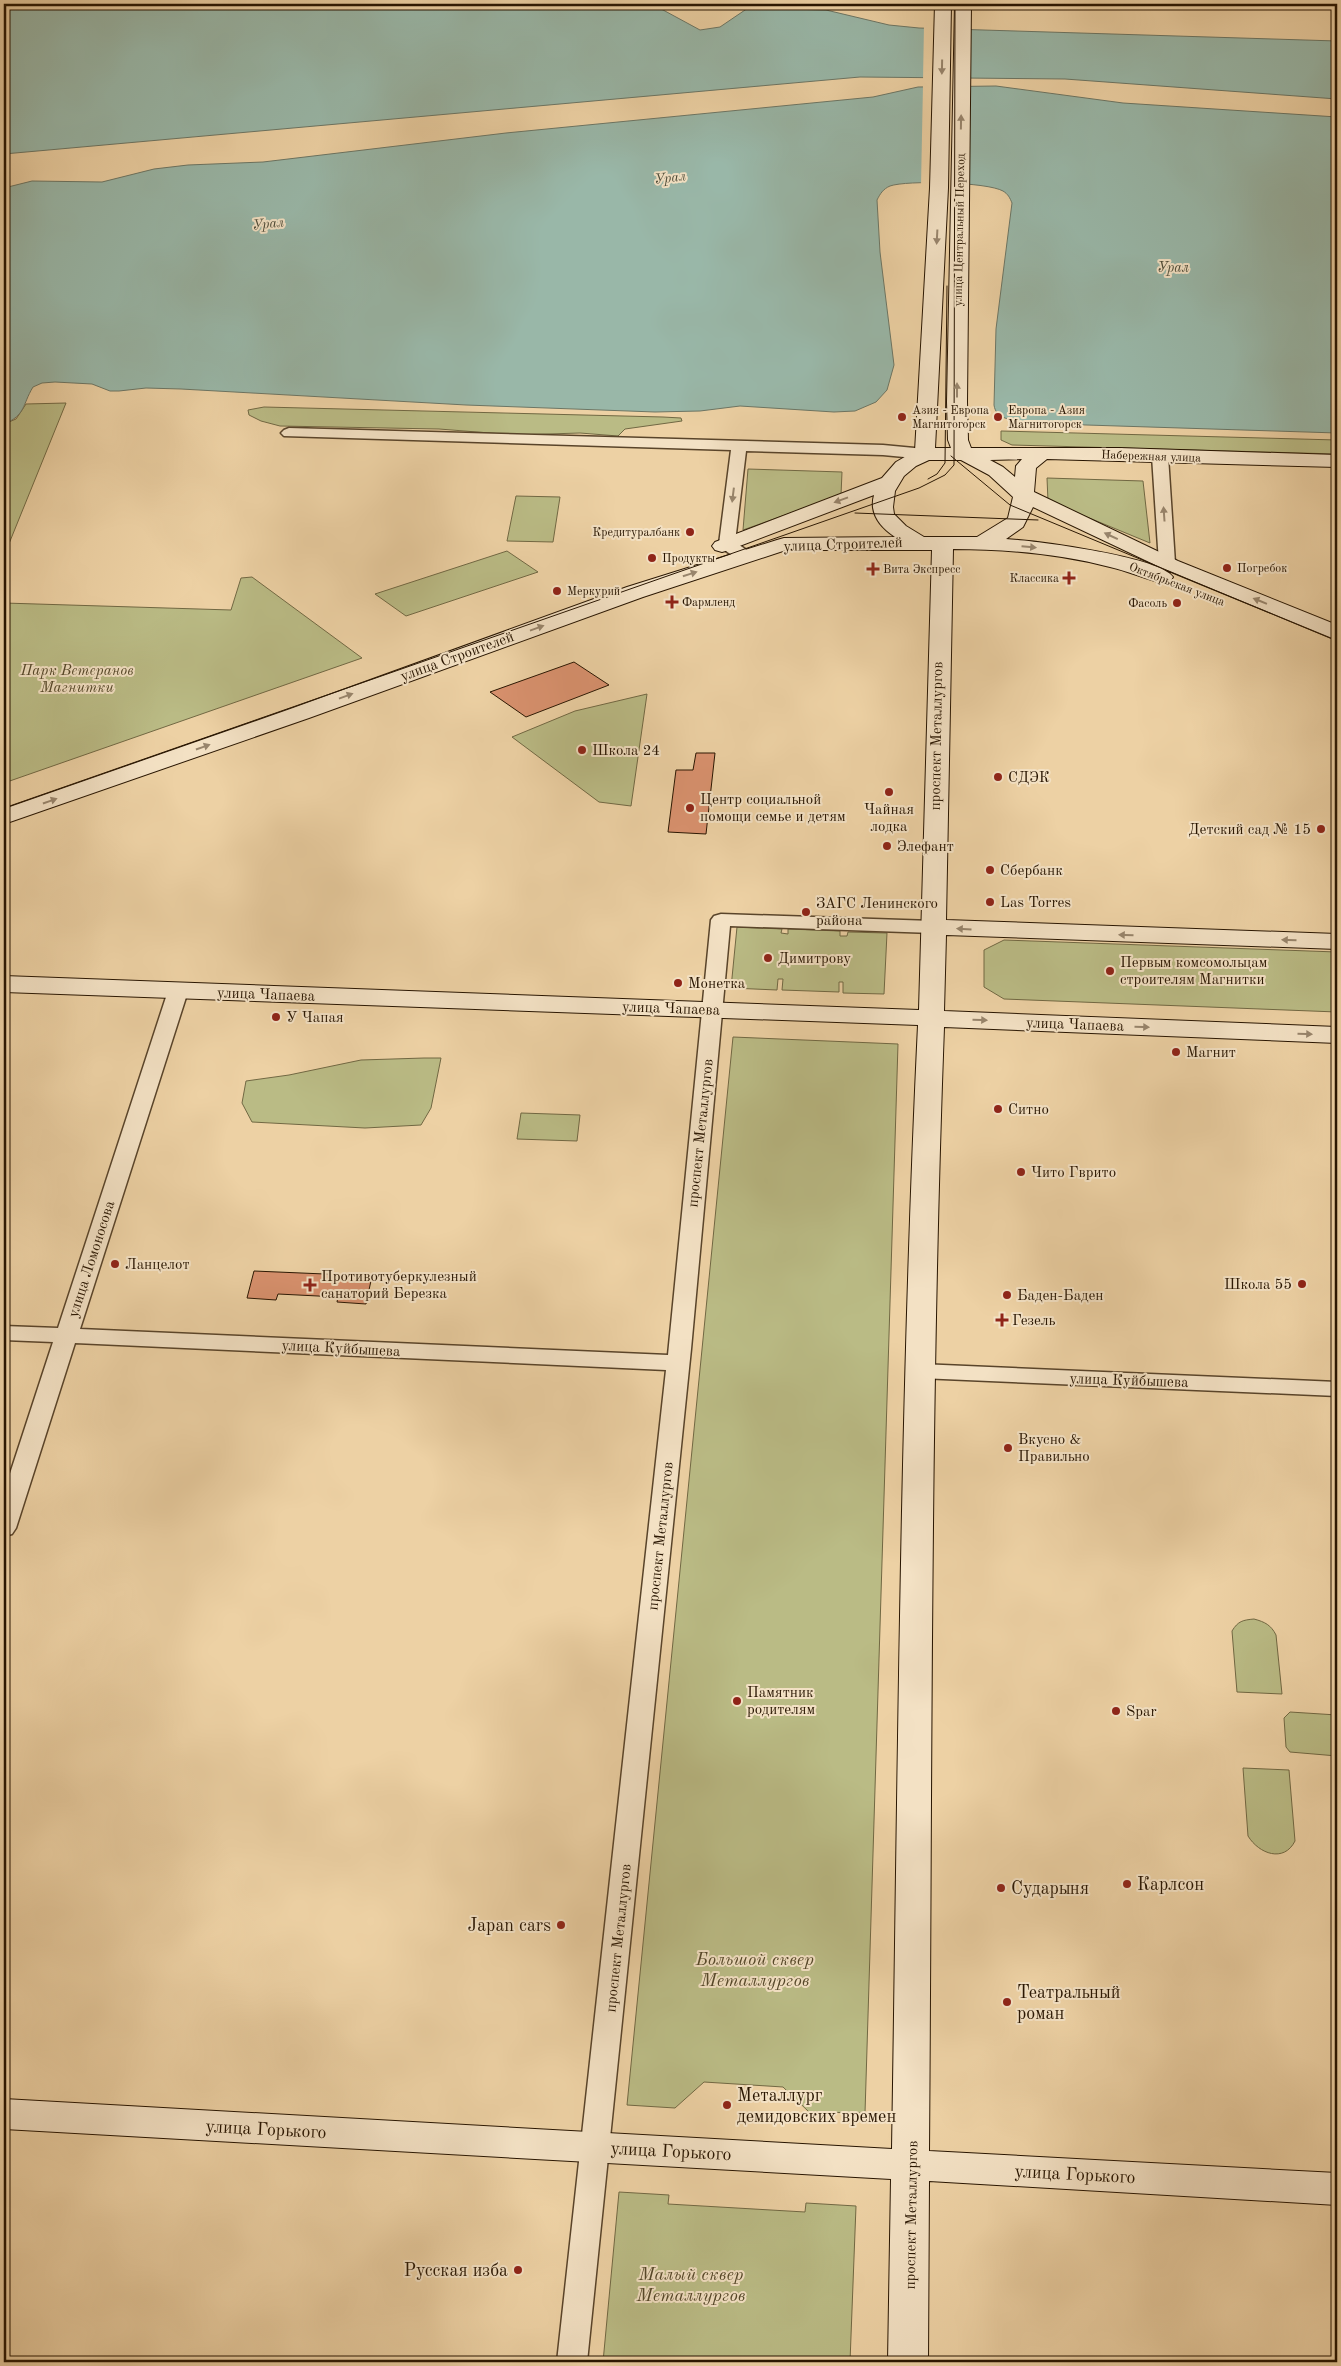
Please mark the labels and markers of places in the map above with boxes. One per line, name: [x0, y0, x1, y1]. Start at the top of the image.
place label: Азия - Европа Магнитогорск: [912, 405, 989, 431]
place label: Европа - Азия Магнитогорск: [1008, 405, 1085, 431]
marker: Азия - Европа Магнитогорск: [896, 411, 908, 423]
marker: Европа - Азия Магнитогорск: [992, 411, 1004, 423]
marker: Кредитуралбанк: [684, 526, 696, 538]
place label: Кредитуралбанк: [592, 527, 680, 539]
marker: Продукты: [646, 552, 658, 564]
place label: Продукты: [662, 553, 715, 565]
marker: Погребок: [1221, 562, 1233, 574]
marker: Вита Экспресс: [867, 563, 879, 575]
place label: Погребок: [1237, 563, 1287, 575]
place label: Вита Экспресс: [883, 564, 960, 576]
marker: Классика: [1063, 572, 1075, 584]
place label: Классика: [1009, 573, 1059, 585]
marker: Меркурий: [551, 585, 563, 597]
place label: Меркурий: [567, 586, 620, 598]
marker: Фармленд: [666, 596, 678, 608]
place label: Фармленд: [682, 597, 735, 609]
marker: Фасоль: [1171, 597, 1183, 609]
place label: Фасоль: [1128, 598, 1167, 610]
marker: Школа 24: [576, 744, 588, 756]
place label: Школа 24: [592, 744, 660, 759]
marker: СДЭК: [992, 771, 1004, 783]
place label: СДЭК: [1008, 771, 1050, 786]
marker: Чайная лодка: [883, 786, 895, 798]
place label: Центр социальной помощи семье и детям: [700, 793, 846, 825]
marker: Центр социальной помощи семье и детям: [684, 802, 696, 814]
place label: Чайная лодка: [864, 803, 914, 835]
place label: Детский сад № 15: [1188, 823, 1311, 838]
marker: Детский сад № 15: [1315, 823, 1327, 835]
marker: Элефант: [881, 840, 893, 852]
place label: Элефант: [897, 840, 954, 855]
marker: Сбербанк: [984, 864, 996, 876]
place label: Сбербанк: [1000, 864, 1063, 879]
marker: Las Torres: [984, 896, 996, 908]
place label: Las Torres: [1000, 896, 1071, 911]
place label: ЗАГС Ленинского района: [816, 897, 938, 929]
marker: ЗАГС Ленинского района: [800, 906, 812, 918]
marker: Димитрову: [762, 952, 774, 964]
place label: Димитрову: [778, 952, 851, 967]
place label: Первым комсомольцам строителям Магнитки: [1120, 956, 1268, 988]
marker: Первым комсомольцам строителям Магнитки: [1104, 965, 1116, 977]
marker: Монетка: [672, 977, 684, 989]
place label: Монетка: [688, 977, 746, 992]
marker: У Чапая: [270, 1011, 282, 1023]
place label: У Чапая: [286, 1011, 344, 1026]
marker: Магнит: [1170, 1046, 1182, 1058]
place label: Магнит: [1186, 1046, 1236, 1061]
marker: Ситно: [992, 1103, 1004, 1115]
place label: Ситно: [1008, 1103, 1049, 1118]
marker: Чито Гврито: [1015, 1166, 1027, 1178]
place label: Чито Гврито: [1031, 1166, 1116, 1181]
marker: Ланцелот: [109, 1258, 121, 1270]
place label: Ланцелот: [125, 1258, 190, 1273]
place label: Противотуберкулезный санаторий Березка: [321, 1270, 477, 1302]
marker: Противотуберкулезный санаторий Березка: [303, 1278, 317, 1292]
place label: Школа 55: [1224, 1278, 1292, 1293]
marker: Школа 55: [1296, 1278, 1308, 1290]
marker: Баден-Баден: [1001, 1289, 1013, 1301]
place label: Баден-Баден: [1017, 1289, 1104, 1304]
marker: Гезель: [996, 1314, 1008, 1326]
place label: Гезель: [1012, 1314, 1056, 1329]
place label: Вкусно & Правильно: [1018, 1433, 1090, 1465]
marker: Вкусно & Правильно: [1002, 1442, 1014, 1454]
place label: Памятник родителям: [747, 1686, 816, 1718]
marker: Памятник родителям: [731, 1695, 743, 1707]
marker: Spar: [1110, 1705, 1122, 1717]
place label: Spar: [1126, 1705, 1157, 1720]
place label: Карлсон: [1137, 1876, 1204, 1894]
marker: Карлсон: [1121, 1878, 1133, 1890]
place label: Сударыня: [1011, 1880, 1089, 1898]
marker: Сударыня: [995, 1882, 1007, 1894]
place label: Japan cars: [467, 1917, 551, 1935]
marker: Japan cars: [555, 1919, 567, 1931]
place label: Театральный роман: [1017, 1984, 1120, 2023]
marker: Театральный роман: [1001, 1996, 1013, 2008]
place label: Металлург демидовских времен: [737, 2087, 896, 2126]
marker: Металлург демидовских времен: [721, 2099, 733, 2111]
place label: Русская изба: [404, 2262, 508, 2280]
marker: Русская изба: [512, 2264, 524, 2276]

